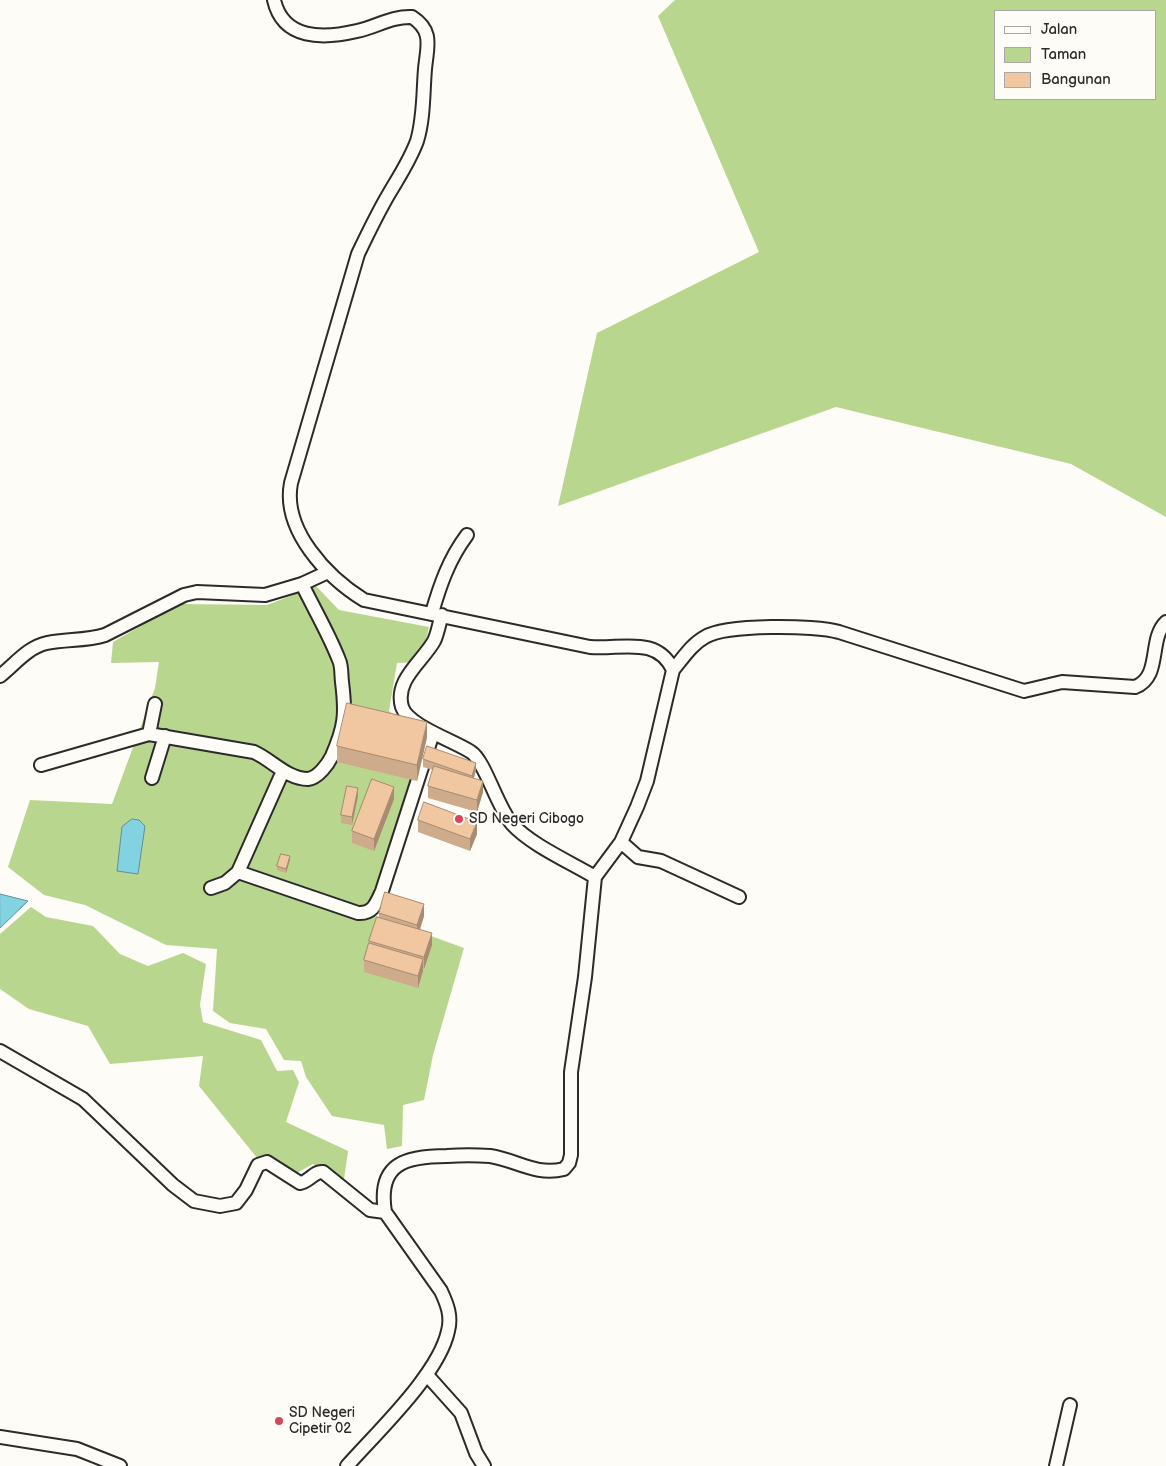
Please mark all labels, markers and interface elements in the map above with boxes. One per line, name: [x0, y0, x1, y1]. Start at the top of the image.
legend: [994, 10, 1156, 100]
text: Jalan: [1041, 20, 1077, 39]
text: Taman: [1041, 45, 1086, 64]
text: Bangunan: [1041, 70, 1111, 89]
place label: SD Negeri Cibogo: [469, 811, 584, 827]
marker: SD Negeri Cibogo: [453, 813, 465, 825]
place label: SD Negeri Cipetir 02: [289, 1405, 355, 1438]
marker: SD Negeri Cipetir 02: [273, 1415, 285, 1427]

